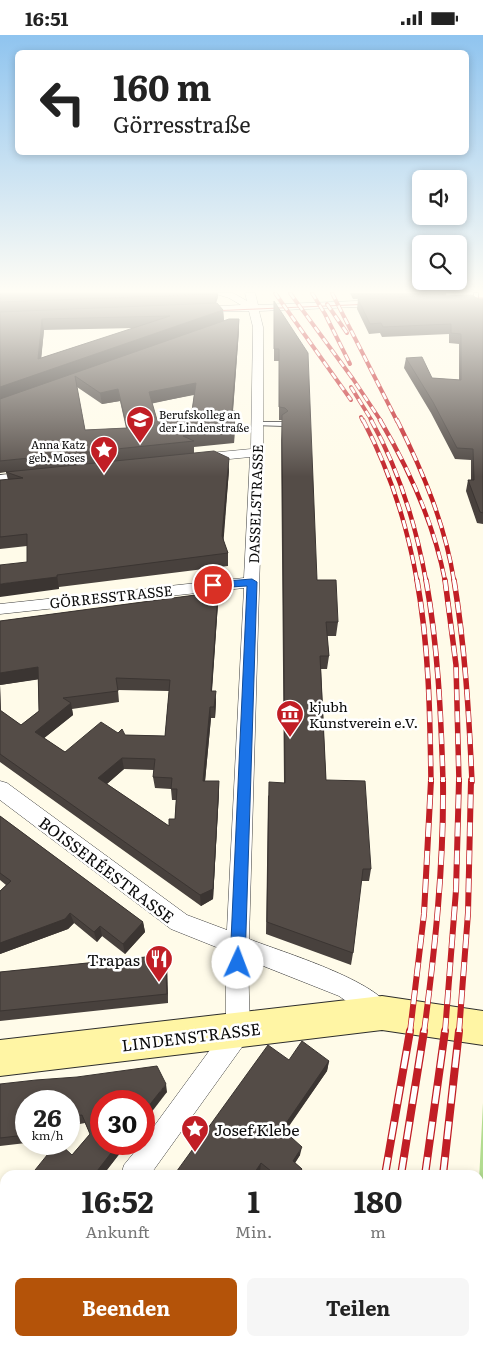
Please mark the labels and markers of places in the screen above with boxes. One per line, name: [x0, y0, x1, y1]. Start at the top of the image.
school or university icon: Berufskolleg an der Lindenstraße: [125, 405, 155, 444]
place label: Berufskolleg an der Lindenstraße: [159, 406, 250, 435]
place icon: Anna Katz geb. Moses: [89, 435, 119, 474]
place label: Anna Katz geb. Moses: [29, 436, 86, 465]
pin: [192, 564, 234, 606]
place label: kjubh Kunstverein e.V.: [309, 696, 418, 732]
museum icon: kjubh Kunstverein e.V.: [275, 699, 305, 738]
restaurant icon: Trapas: [144, 944, 174, 983]
place label: Trapas: [87, 947, 140, 971]
place icon: Josef Klebe: [180, 1114, 210, 1153]
place label: Josef Klebe: [214, 1117, 299, 1141]

